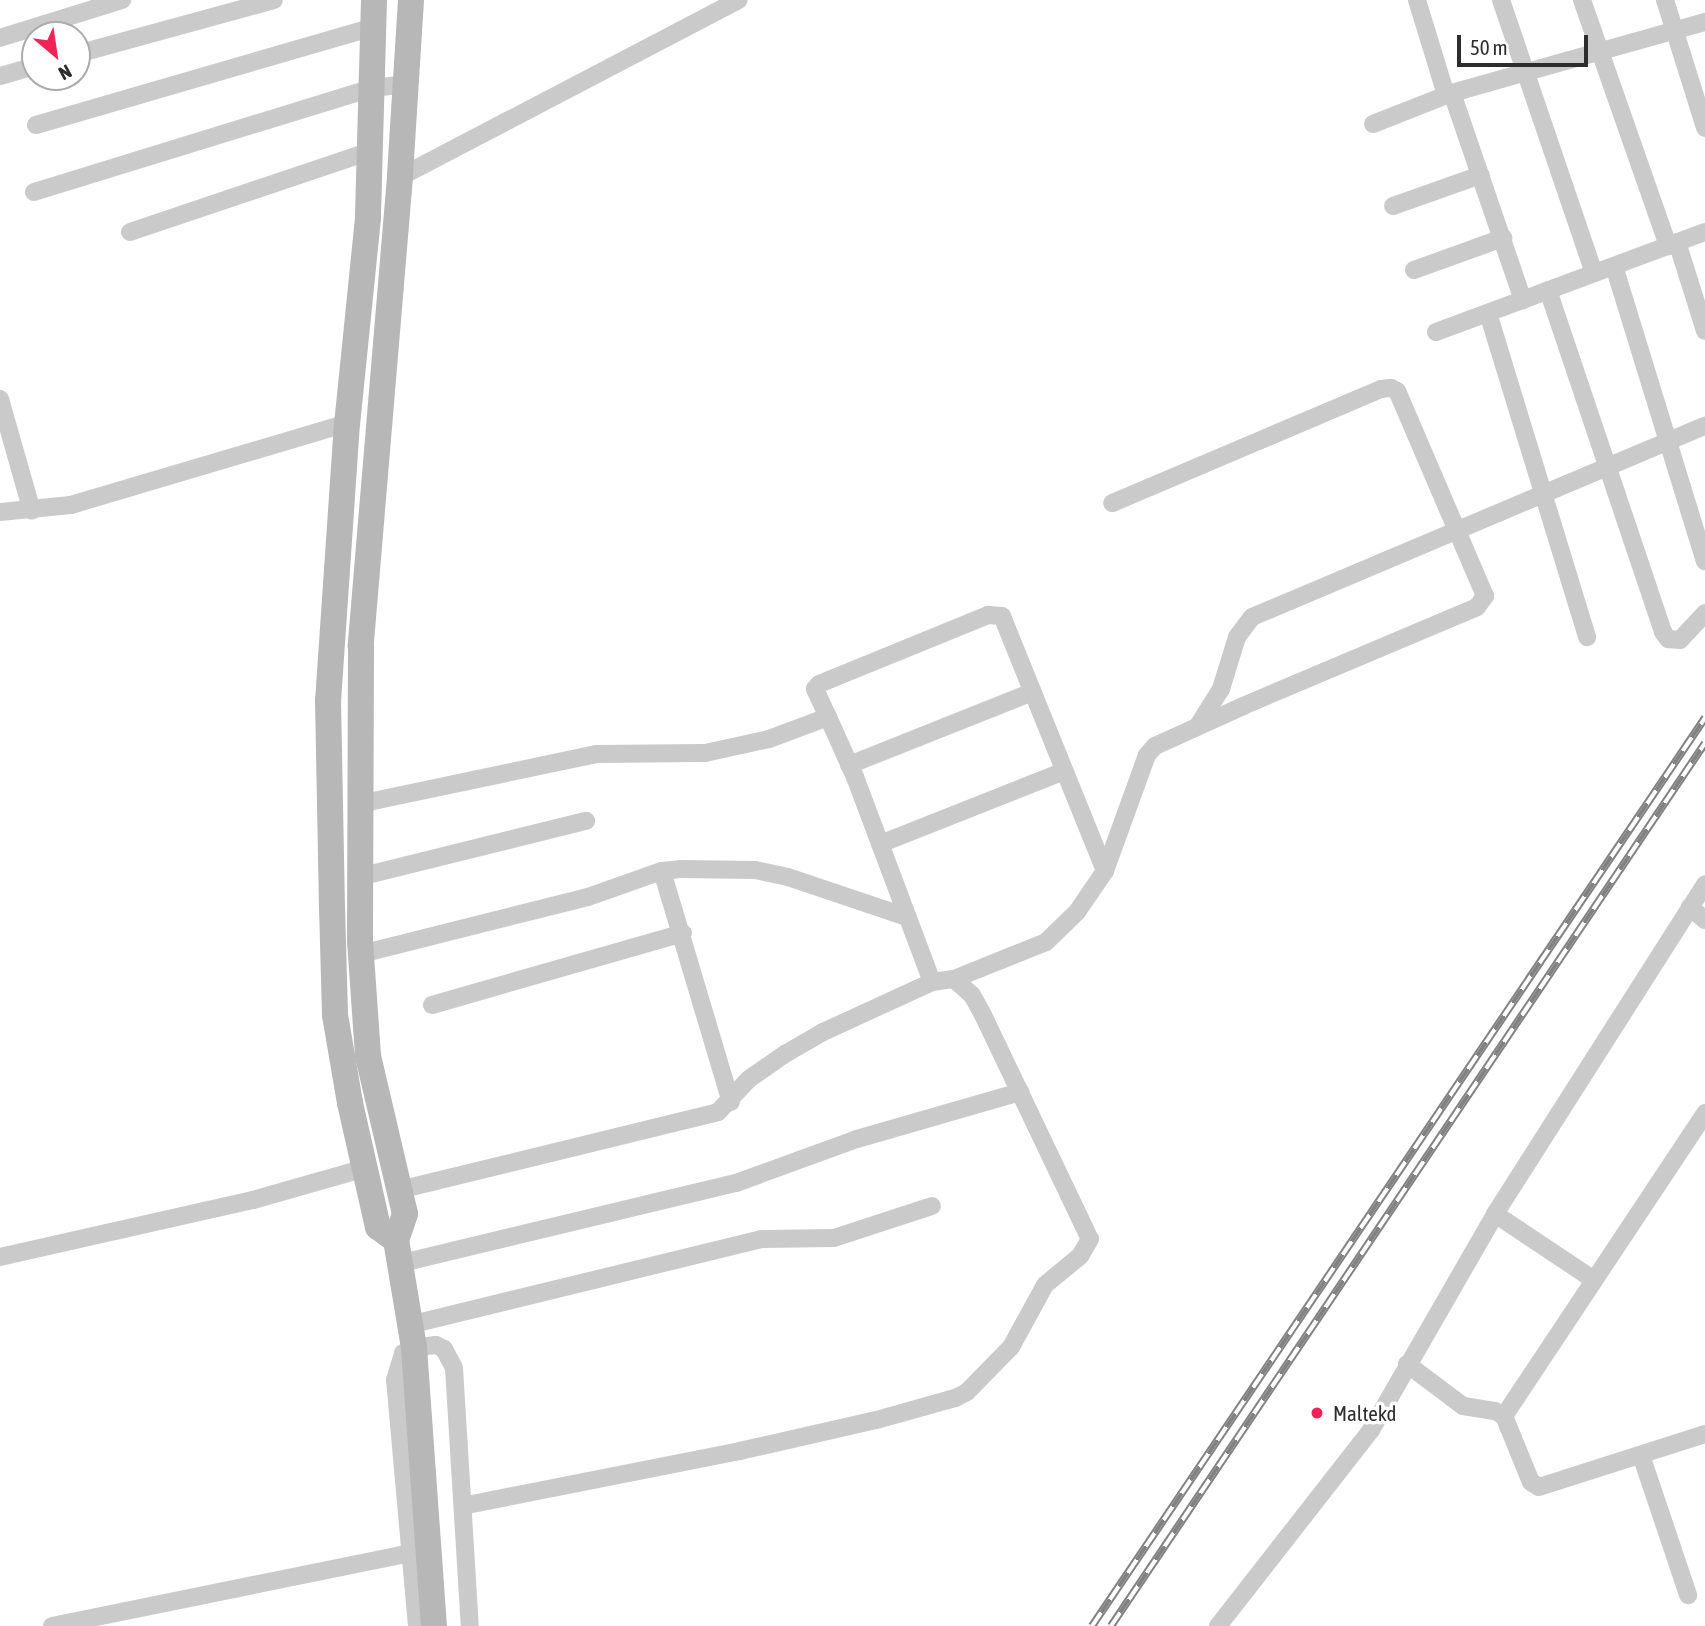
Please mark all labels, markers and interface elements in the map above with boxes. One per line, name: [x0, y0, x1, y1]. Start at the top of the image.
north arrow: [21, 21, 91, 91]
scale bar: [1460, 21, 1591, 65]
text: 50 m: [1470, 35, 1508, 59]
text: N: [55, 60, 75, 85]
place label: Maltekd: [1333, 1400, 1397, 1426]
marker: Maltekd: [1307, 1403, 1327, 1423]

